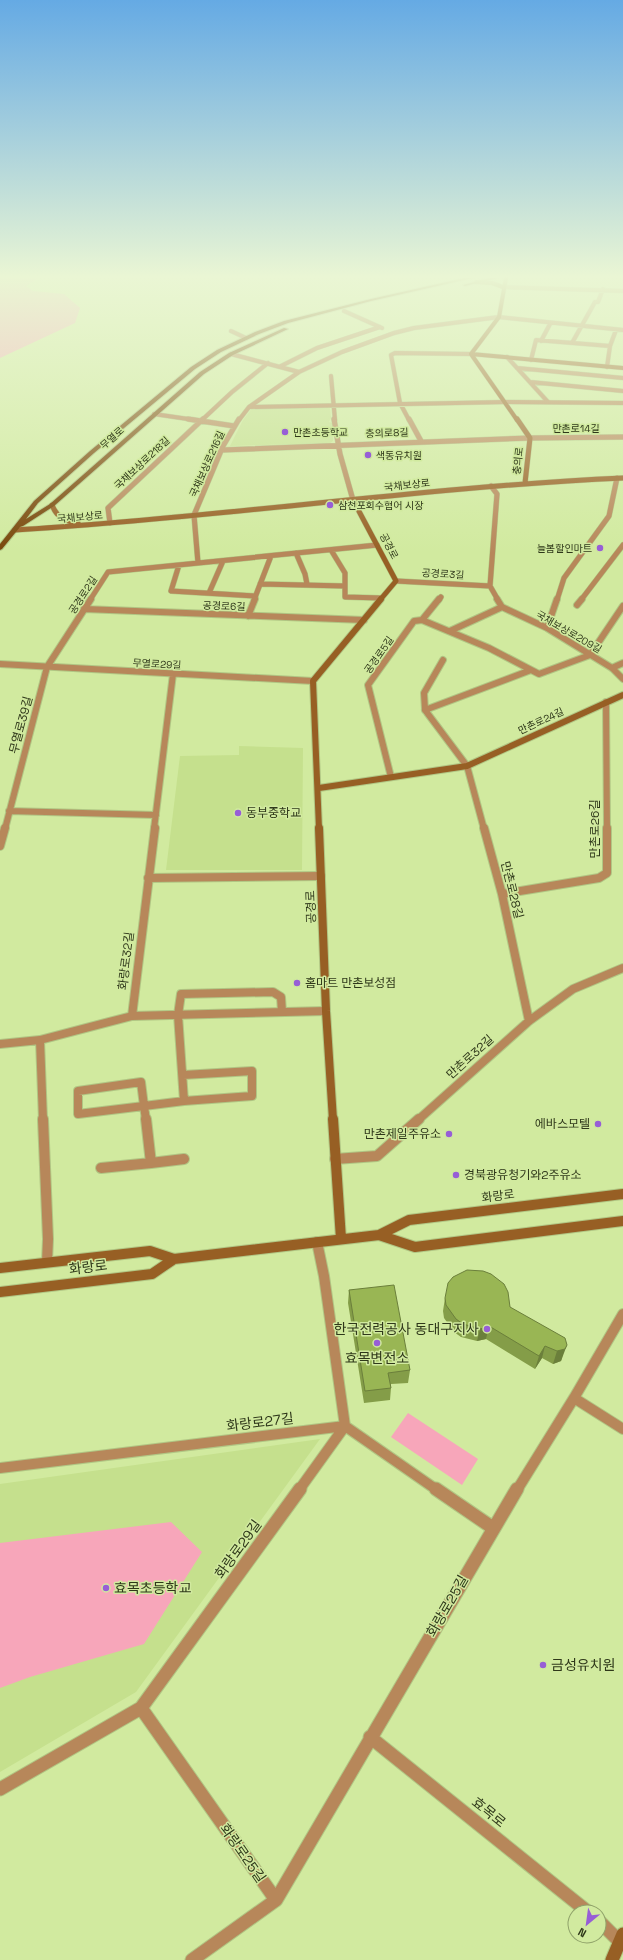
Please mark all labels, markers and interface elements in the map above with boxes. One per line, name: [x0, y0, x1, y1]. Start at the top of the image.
street label: 만촌로14길: [552, 422, 600, 435]
street label: 무열로: [97, 424, 127, 452]
place label: 만촌초등학교: [293, 426, 348, 439]
street label: 충의로8길: [365, 426, 409, 440]
marker: 만촌초등학교: [280, 427, 290, 437]
street label: 국채보상로216길: [187, 429, 227, 499]
street label: 국채보상로218길: [111, 434, 173, 492]
street label: 충의로: [510, 447, 526, 475]
place label: 색동유치원: [376, 449, 422, 462]
marker: 색동유치원: [363, 450, 373, 460]
street label: 국채보상로: [383, 476, 431, 494]
place label: 삼천포회수협어 시장: [338, 499, 423, 512]
marker: 삼천포회수협어 시장: [325, 500, 335, 510]
street label: 국채보상로: [57, 509, 103, 525]
street label: 공경로: [377, 531, 401, 561]
place label: 늘봄할인마트: [537, 542, 592, 555]
marker: 늘봄할인마트: [595, 543, 605, 553]
street label: 공경로3길: [421, 566, 465, 582]
street label: 공경로2길: [66, 573, 100, 617]
street label: 공경로6길: [202, 599, 246, 613]
street label: 국채보상로209길: [534, 608, 604, 656]
street label: 공경로5길: [361, 634, 397, 676]
street label: 무열로29길: [132, 656, 182, 672]
street label: 무열로39길: [6, 695, 36, 755]
street label: 만촌로24길: [516, 705, 566, 737]
street label: 만촌로26길: [587, 800, 603, 858]
place label: 동부중학교: [246, 805, 301, 821]
marker: 동부중학교: [233, 808, 243, 818]
street label: 만촌로28길: [497, 860, 527, 920]
street label: 공경로: [302, 890, 320, 924]
street label: 화랑로32길: [114, 931, 138, 991]
place label: 홈마트 만촌보성점: [305, 975, 396, 991]
marker: 홈마트 만촌보성점: [292, 978, 302, 988]
street label: 만촌로32길: [443, 1031, 497, 1083]
place label: 에바스모텔: [535, 1116, 590, 1132]
marker: 에바스모텔: [593, 1119, 603, 1129]
place label: 만촌제일주유소: [364, 1126, 441, 1142]
marker: 만촌제일주유소: [444, 1129, 454, 1139]
place label: 경북광유청기와2주유소: [464, 1167, 582, 1183]
marker: 경북광유청기와2주유소: [451, 1170, 461, 1180]
street label: 화랑로: [481, 1186, 515, 1206]
street label: 화랑로: [68, 1256, 108, 1278]
place label: 한국전력공사 동대구지사: [334, 1320, 479, 1338]
marker: 한국전력공사 동대구지사: [482, 1324, 492, 1334]
marker: 효목변전소: [372, 1338, 382, 1348]
place label: 효목변전소: [345, 1349, 409, 1367]
street label: 화랑로27길: [225, 1409, 295, 1435]
street label: 화랑로29길: [211, 1516, 265, 1582]
street label: 화랑로25길: [422, 1572, 472, 1640]
place label: 효목초등학교: [114, 1579, 191, 1597]
marker: 효목초등학교: [101, 1583, 111, 1593]
place label: 금성유치원: [551, 1656, 615, 1674]
marker: 금성유치원: [538, 1660, 548, 1670]
street label: 효목로: [468, 1793, 510, 1831]
street label: 화랑로25길: [216, 1820, 270, 1886]
north arrow: [567, 1904, 607, 1944]
text: N: [576, 1925, 589, 1941]

